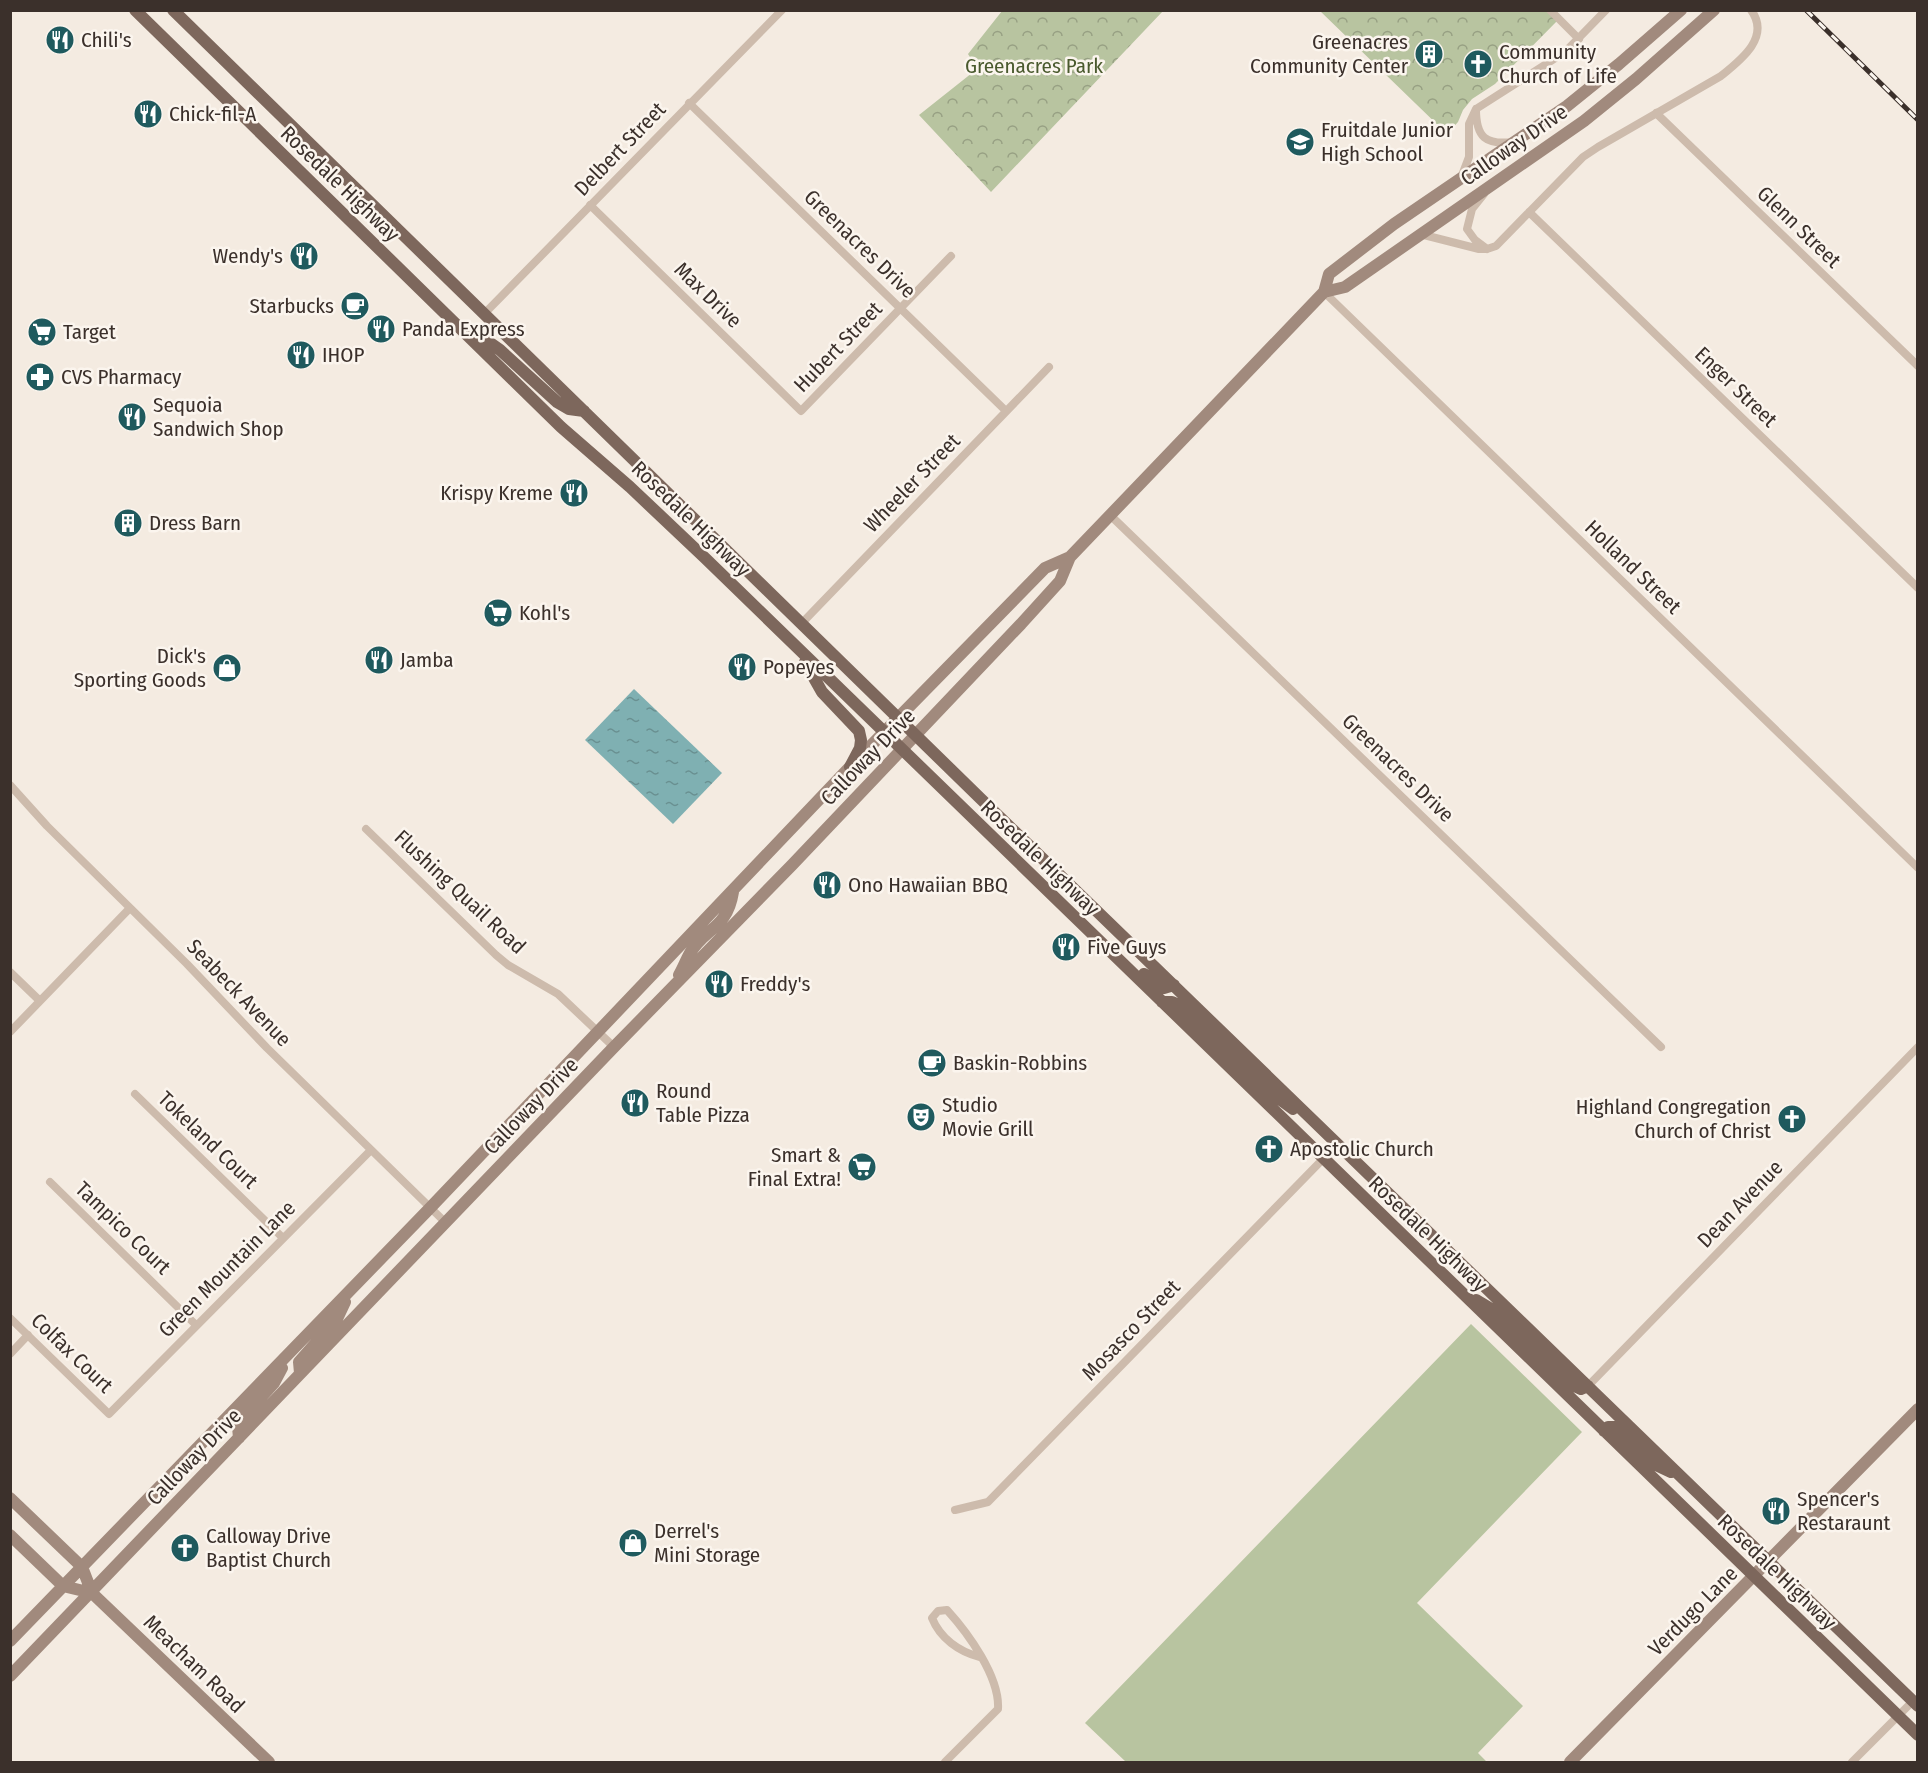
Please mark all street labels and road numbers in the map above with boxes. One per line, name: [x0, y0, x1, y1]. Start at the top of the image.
street label: Delbert Street: [569, 97, 671, 201]
street label: Calloway Drive: [1455, 99, 1573, 191]
street label: Rosedale Highway: [275, 121, 405, 248]
street label: Glenn Street: [1752, 181, 1846, 273]
street label: Greenacres Drive: [799, 184, 921, 304]
street label: Max Drive: [669, 257, 747, 333]
street label: Hubert Street: [788, 296, 888, 398]
street label: Enger Street: [1689, 341, 1783, 433]
street label: Wheeler Street: [858, 428, 966, 538]
street label: Rosedale Highway: [626, 456, 756, 583]
street label: Holland Street: [1579, 515, 1687, 619]
street label: Calloway Drive: [815, 703, 921, 811]
street label: Greenacres Drive: [1337, 708, 1459, 828]
street label: Rosedale Highway: [975, 795, 1105, 922]
street label: Flushing Quail Road: [389, 824, 531, 960]
street label: Seabeck Avenue: [181, 934, 297, 1052]
street label: Calloway Drive: [478, 1052, 584, 1160]
street label: Tokeland Court: [153, 1086, 264, 1194]
street label: Dean Avenue: [1692, 1155, 1788, 1253]
street label: Rosedale Highway: [1363, 1171, 1493, 1298]
street label: Tampico Court: [70, 1176, 176, 1280]
street label: Green Mountain Lane: [153, 1195, 301, 1343]
street label: Mosasco Street: [1076, 1274, 1186, 1386]
street label: Colfax Court: [26, 1308, 118, 1398]
street label: Calloway Drive: [141, 1403, 247, 1511]
street label: Rosedale Highway: [1712, 1509, 1842, 1636]
street label: Verdugo Lane: [1643, 1561, 1743, 1661]
street label: Meacham Road: [138, 1609, 250, 1719]

